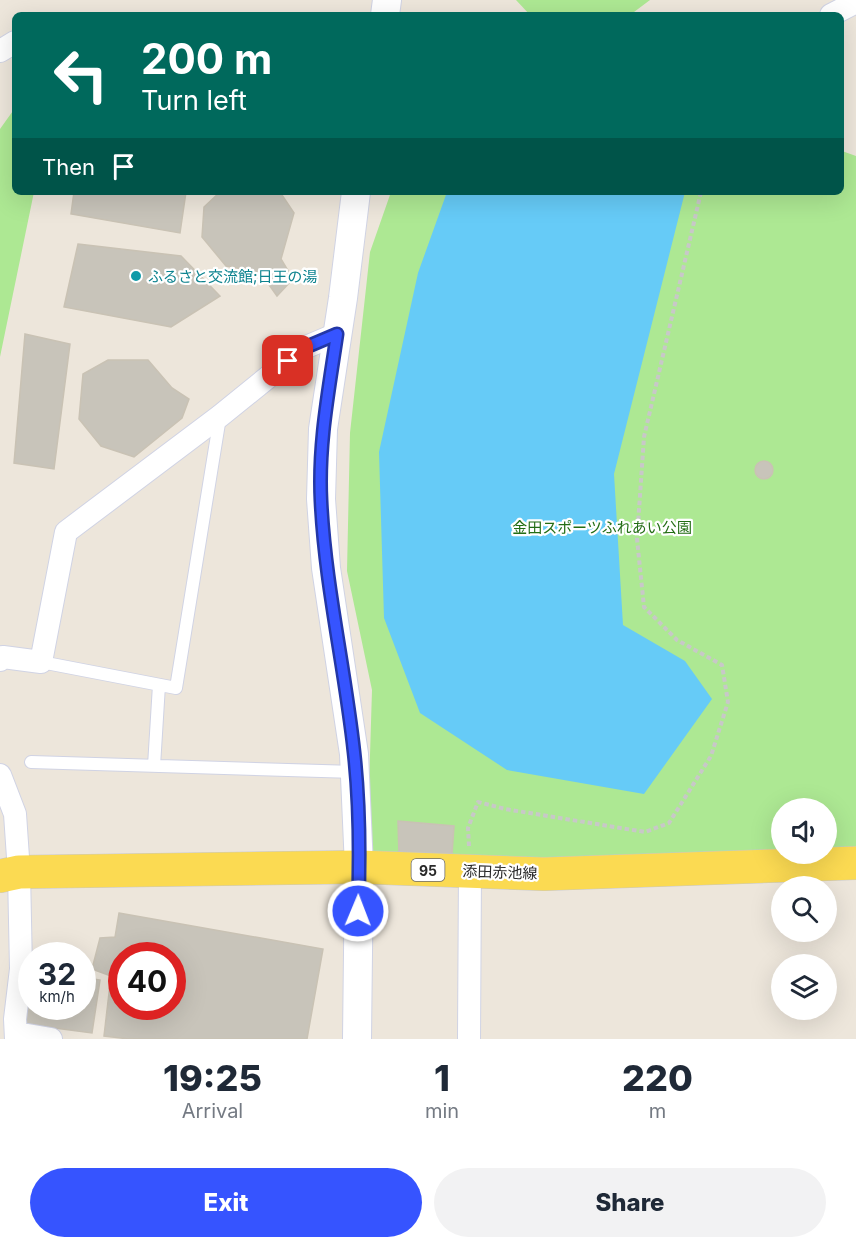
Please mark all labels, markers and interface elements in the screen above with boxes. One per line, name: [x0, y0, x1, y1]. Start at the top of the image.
text: 200 m: [141, 33, 272, 84]
icon: left: [42, 36, 120, 114]
text: Turn left: [141, 84, 247, 117]
icon: arrive: [107, 150, 140, 183]
text: Then: [42, 154, 95, 180]
place label: ふるさと交流館;日王の湯: [148, 267, 318, 286]
marker: ふるさと交流館;日王の湯: [129, 269, 143, 283]
pin: [262, 335, 313, 386]
icon: arrive: [271, 344, 304, 377]
park label: 金田スポーツふれあい公園: [512, 518, 692, 537]
map controls: [771, 798, 837, 1020]
button: sound: [771, 798, 837, 864]
road number: 95: [412, 859, 444, 881]
street label: 添田赤池線: [462, 861, 538, 883]
button: search: [771, 876, 837, 942]
position arrow: [326, 879, 390, 943]
speed limit sign: 40: [108, 942, 186, 1020]
button: layers: [771, 954, 837, 1020]
text: 32: [38, 956, 76, 992]
text: km/h: [39, 987, 75, 1006]
text: 19:25: [163, 1056, 262, 1100]
text: 1: [434, 1056, 450, 1100]
text: 220: [622, 1056, 693, 1100]
text: Arrival: [182, 1099, 243, 1123]
text: min: [425, 1099, 459, 1123]
text: m: [649, 1099, 666, 1123]
button: Exit: [30, 1168, 422, 1237]
button: Share: [434, 1168, 826, 1237]

